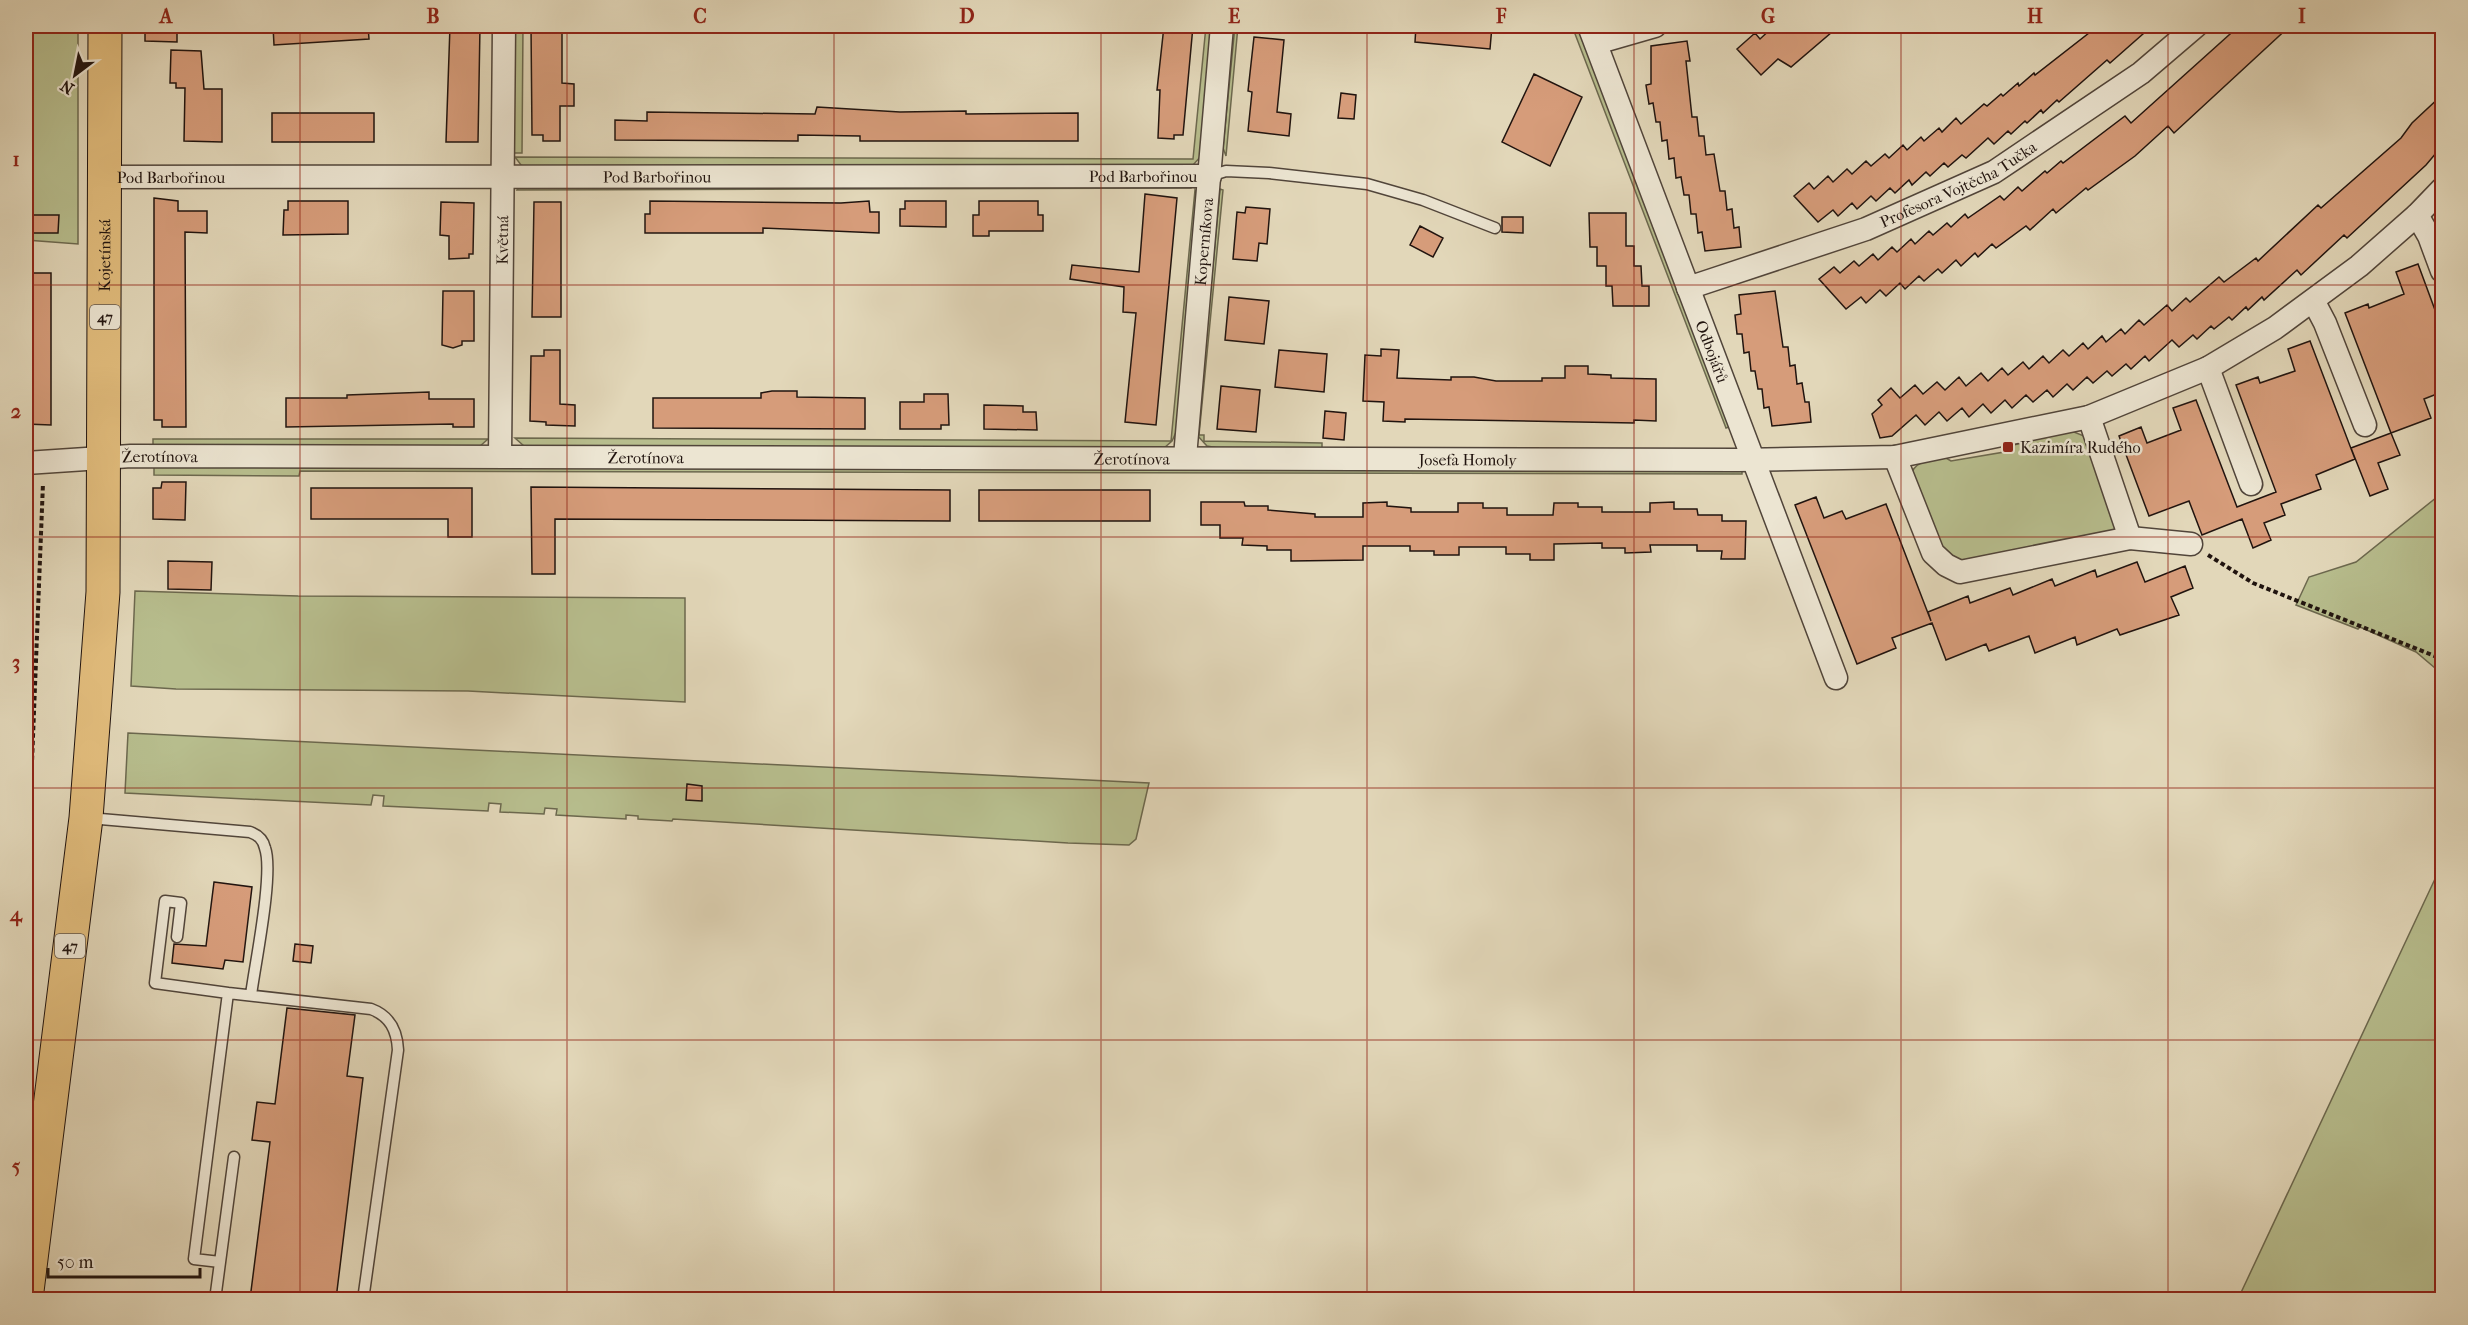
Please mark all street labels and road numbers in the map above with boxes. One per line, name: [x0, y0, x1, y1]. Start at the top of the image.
street label: Profesora Vojtěcha Tučka: [1877, 136, 2040, 231]
street label: Pod Barbořinou: [117, 167, 225, 186]
street label: Pod Barbořinou: [603, 167, 711, 186]
street label: Pod Barbořinou: [1089, 167, 1197, 186]
street label: Koperníkova: [1190, 197, 1217, 286]
street label: Květná: [492, 215, 512, 265]
street label: Kojetínská: [95, 218, 114, 292]
road number: 47: [90, 305, 120, 329]
street label: Odbojářů: [1692, 318, 1733, 385]
street label: Žerotínova: [121, 445, 199, 466]
street label: Žerotínova: [608, 447, 685, 467]
street label: Žerotínova: [1094, 448, 1171, 468]
street label: Josefa Homoly: [1417, 450, 1517, 469]
road number: 47: [55, 934, 85, 958]

